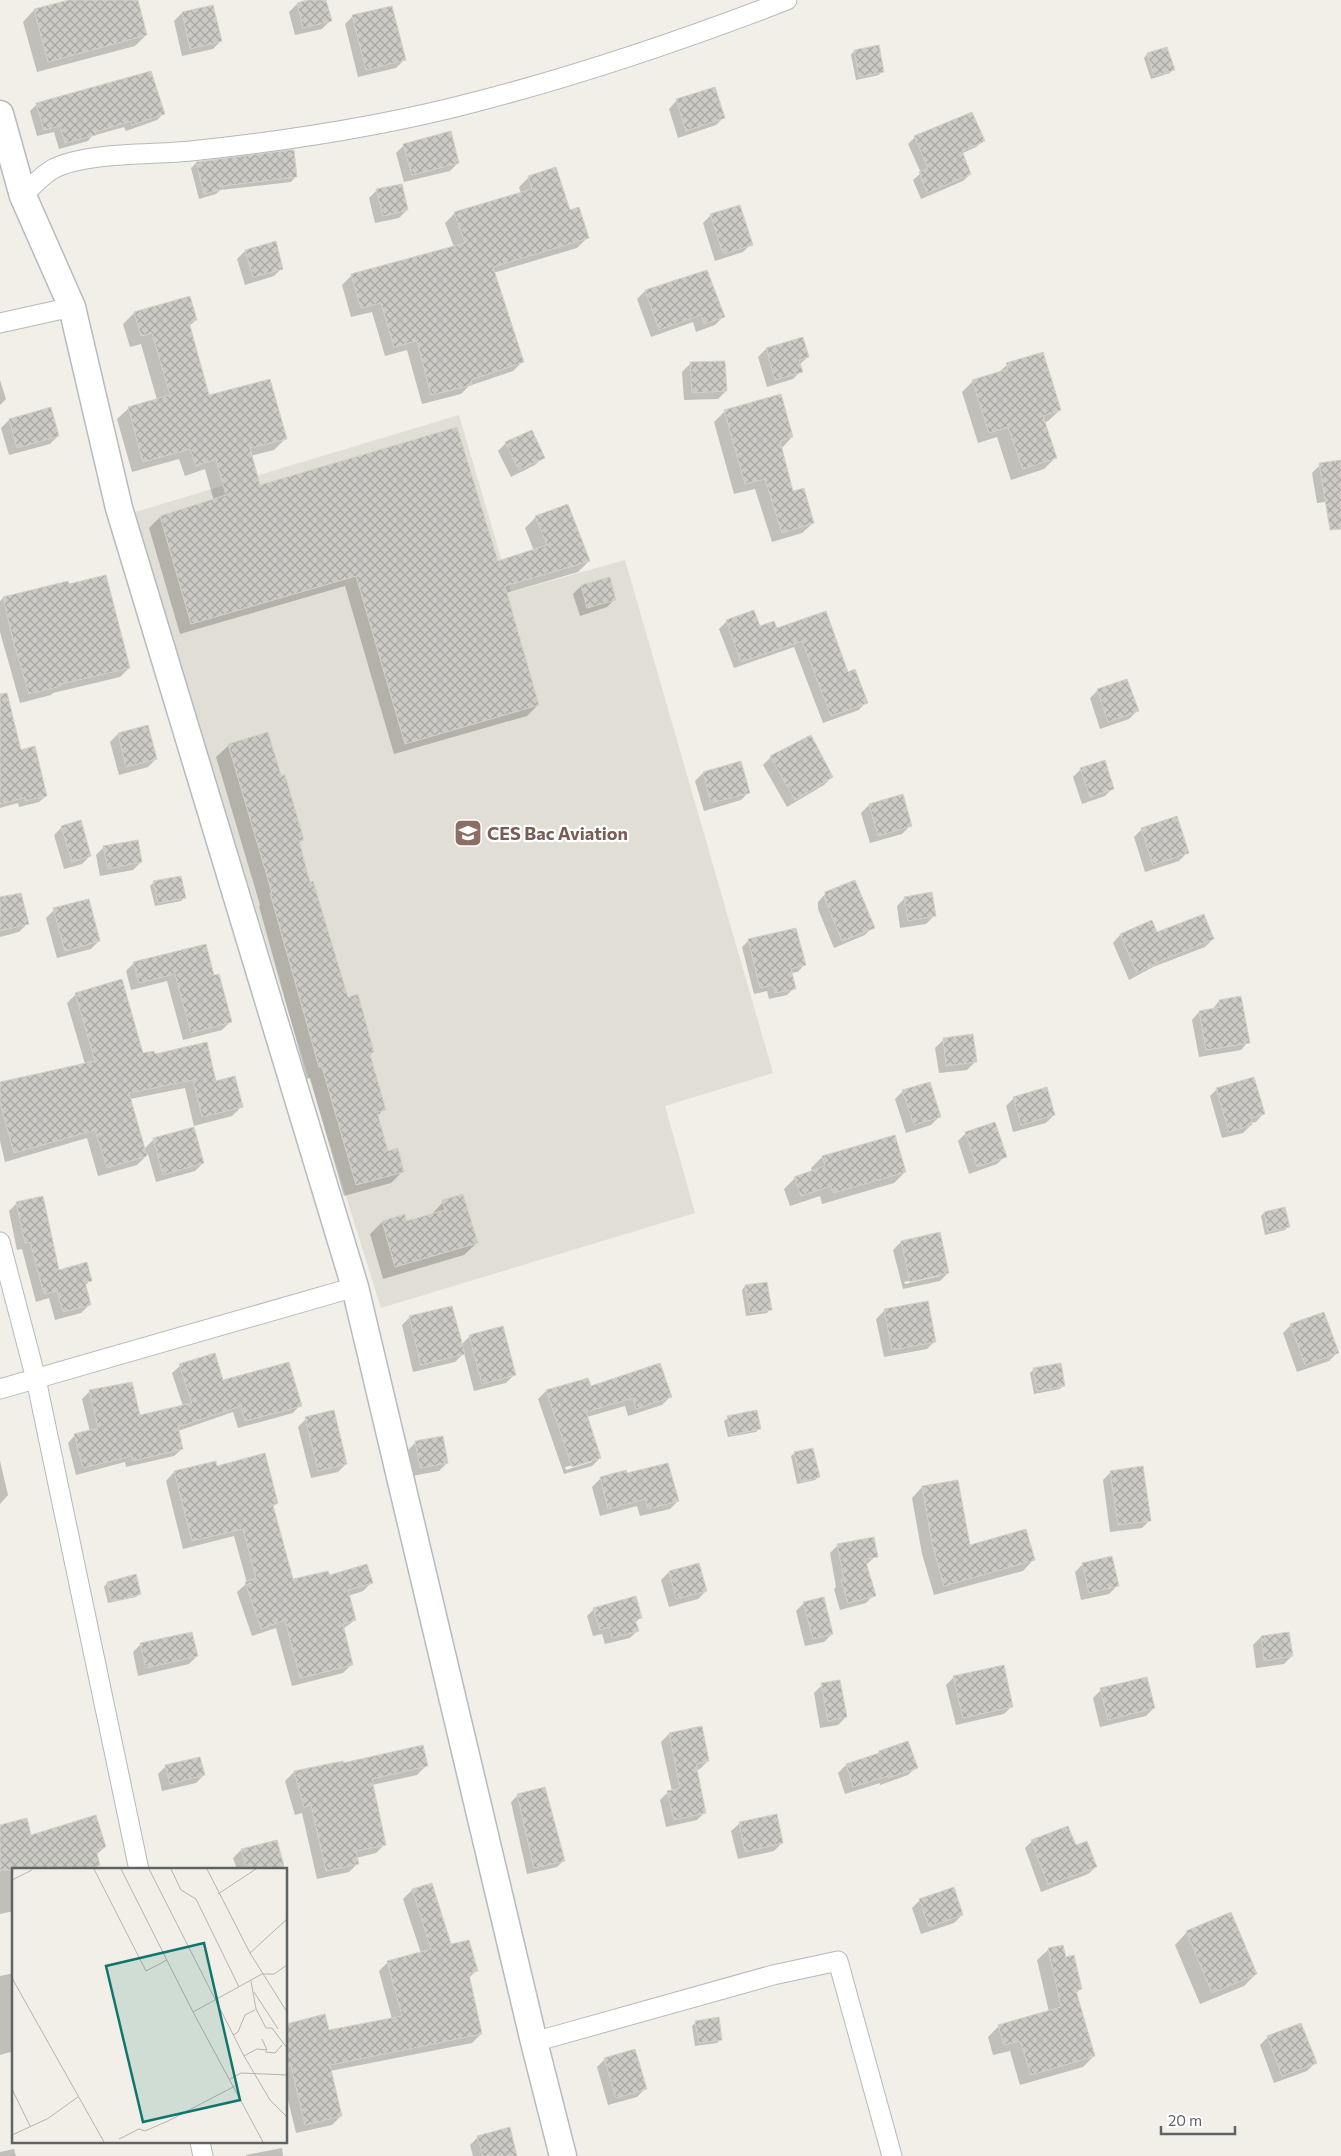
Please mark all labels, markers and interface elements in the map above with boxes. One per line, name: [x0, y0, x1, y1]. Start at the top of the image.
school or university icon: CES Bac Aviation: [453, 818, 483, 848]
place label: CES Bac Aviation: [487, 822, 628, 844]
inset map: [12, 1868, 288, 2144]
scale bar: [1161, 2104, 1235, 2136]
text: 20 m: [1168, 2111, 1202, 2129]

